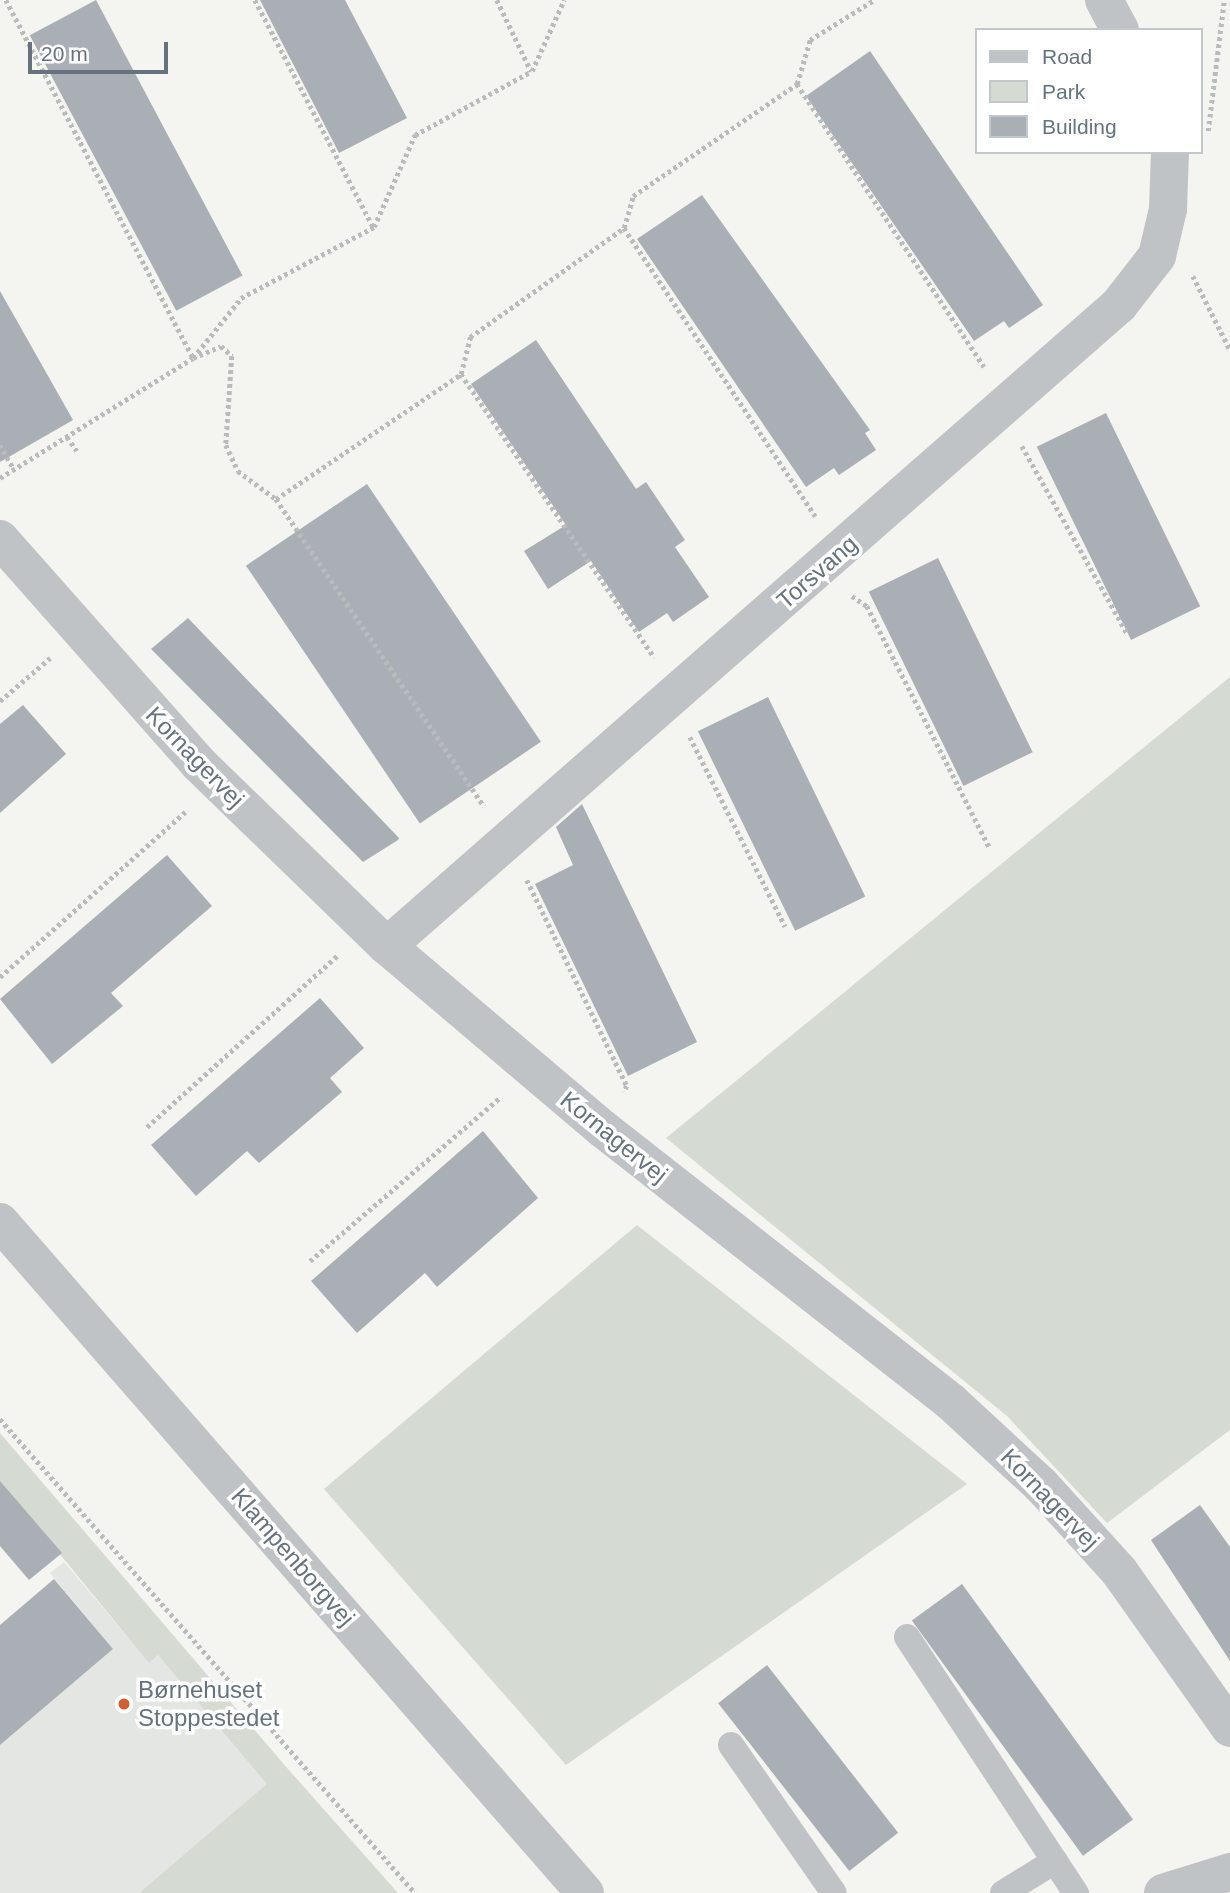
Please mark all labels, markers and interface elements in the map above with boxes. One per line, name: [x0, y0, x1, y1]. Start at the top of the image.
scale bar: [32, 28, 172, 72]
legend: [974, 28, 1202, 154]
text: 20 m: [41, 42, 88, 65]
text: Road: [1042, 45, 1092, 68]
text: Park: [1042, 80, 1085, 103]
text: Building: [1042, 115, 1117, 138]
street label: Torsvang: [771, 529, 863, 615]
street label: Kornagervej: [140, 700, 250, 814]
street label: Kornagervej: [555, 1085, 673, 1189]
street label: Kornagervej: [995, 1442, 1105, 1556]
street label: Klampenborgvej: [225, 1482, 361, 1632]
place label: Børnehuset Stoppestedet: [138, 1676, 279, 1732]
marker: Børnehuset Stoppestedet: [116, 1696, 132, 1712]

